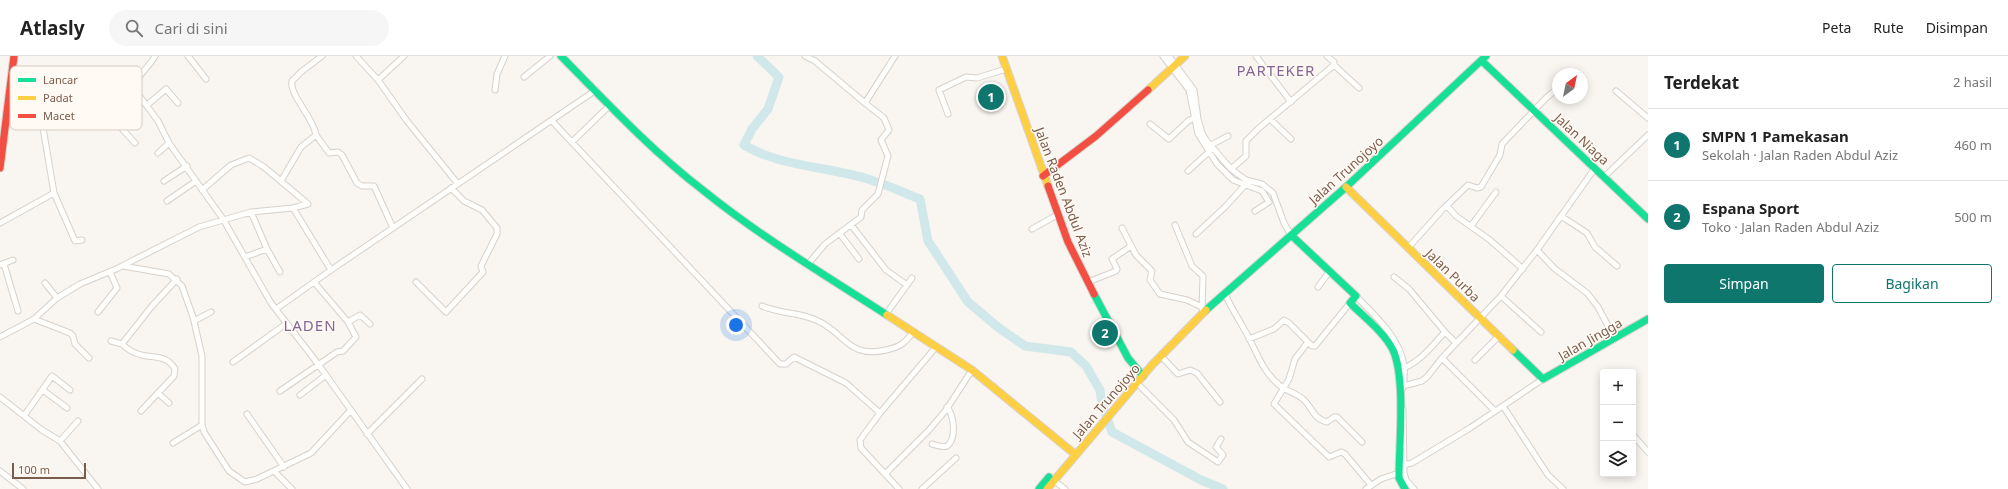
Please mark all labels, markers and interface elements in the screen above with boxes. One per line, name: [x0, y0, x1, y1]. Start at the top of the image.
search box: [109, 10, 389, 46]
text: Atlasly: [20, 15, 85, 41]
icon: search: [123, 17, 145, 39]
text: Cari di sini: [155, 18, 228, 38]
text: Peta: [1822, 18, 1851, 37]
text: Rute: [1873, 18, 1904, 37]
text: Disimpan: [1926, 18, 1988, 37]
district label: PARTEKER: [1237, 60, 1315, 80]
legend: [10, 66, 142, 130]
north arrow: [1552, 68, 1588, 104]
text: Terdekat: [1664, 71, 1739, 94]
text: Lancar: [43, 72, 78, 87]
text: 2 hasil: [1953, 73, 1992, 91]
pin: 1: [978, 82, 1004, 112]
text: Padat: [43, 90, 73, 105]
text: Macet: [43, 108, 75, 123]
street label: Jalan Niaga: [1549, 108, 1613, 169]
street label: Jalan Raden Abdul Aziz: [1030, 122, 1097, 260]
text: SMPN 1 Pamekasan: [1702, 126, 1849, 146]
street label: Jalan Trunojoyo: [1303, 132, 1387, 210]
text: 1: [1673, 136, 1681, 154]
text: 460 m: [1954, 136, 1992, 154]
text: Sekolah · Jalan Raden Abdul Aziz: [1702, 146, 1898, 164]
text: Espana Sport: [1702, 198, 1799, 218]
text: 2: [1673, 208, 1681, 226]
text: 500 m: [1954, 208, 1992, 226]
text: Toko · Jalan Raden Abdul Aziz: [1702, 218, 1879, 236]
street label: Jalan Purba: [1420, 243, 1484, 306]
button: Simpan: [1664, 264, 1824, 303]
button: Bagikan: [1832, 264, 1992, 303]
street label: Jalan Jingga: [1553, 313, 1625, 366]
district label: LADEN: [283, 315, 337, 335]
your location: [726, 315, 746, 335]
pin: 2: [1092, 318, 1118, 348]
street label: Jalan Trunojoyo: [1067, 359, 1144, 444]
map controls: [1600, 369, 1636, 477]
button: +: [1600, 369, 1636, 405]
button: −: [1600, 405, 1636, 441]
button: layers: [1600, 441, 1636, 477]
scale bar: [12, 461, 86, 480]
text: 100 m: [18, 462, 50, 477]

